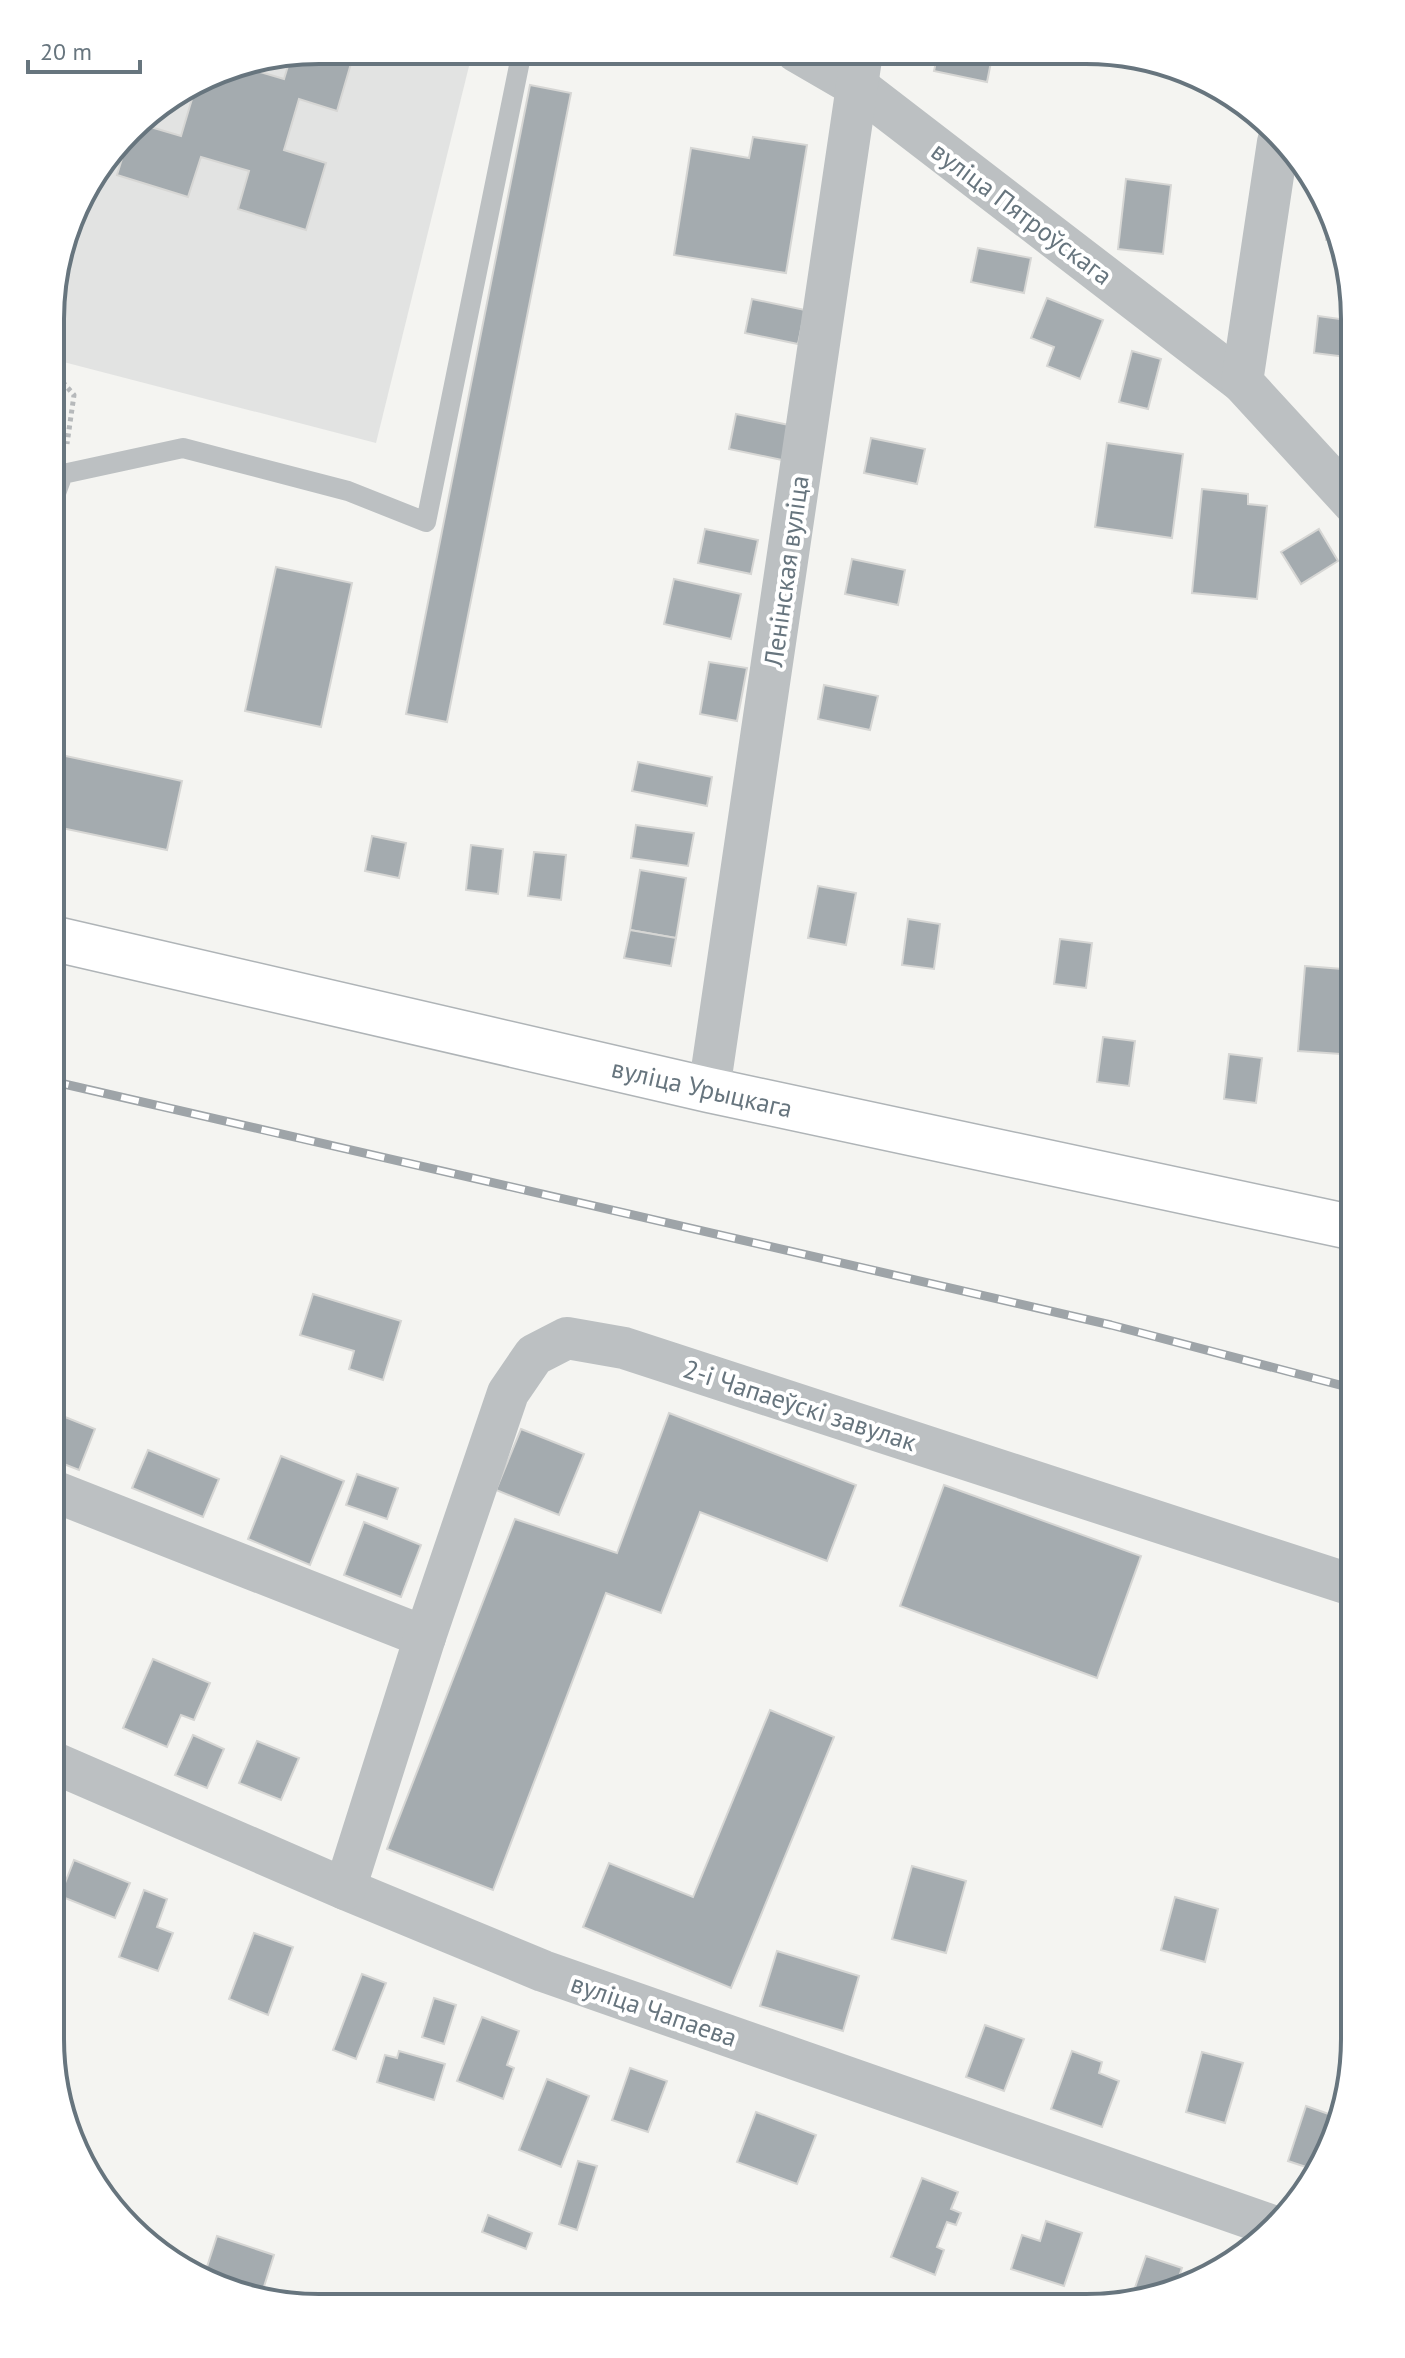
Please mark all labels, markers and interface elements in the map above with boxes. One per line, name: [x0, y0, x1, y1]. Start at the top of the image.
scale bar: [28, 24, 140, 74]
text: 20 m: [40, 36, 92, 67]
street label: вуліца Пятроўскага: [925, 134, 1119, 292]
street label: Ленінская вуліца: [756, 473, 816, 670]
street label: вуліца Урыцкага: [608, 1051, 796, 1125]
street label: 2-і Чапаеўскі завулак: [679, 1352, 921, 1458]
street label: вуліца Чапаева: [567, 1966, 741, 2054]

